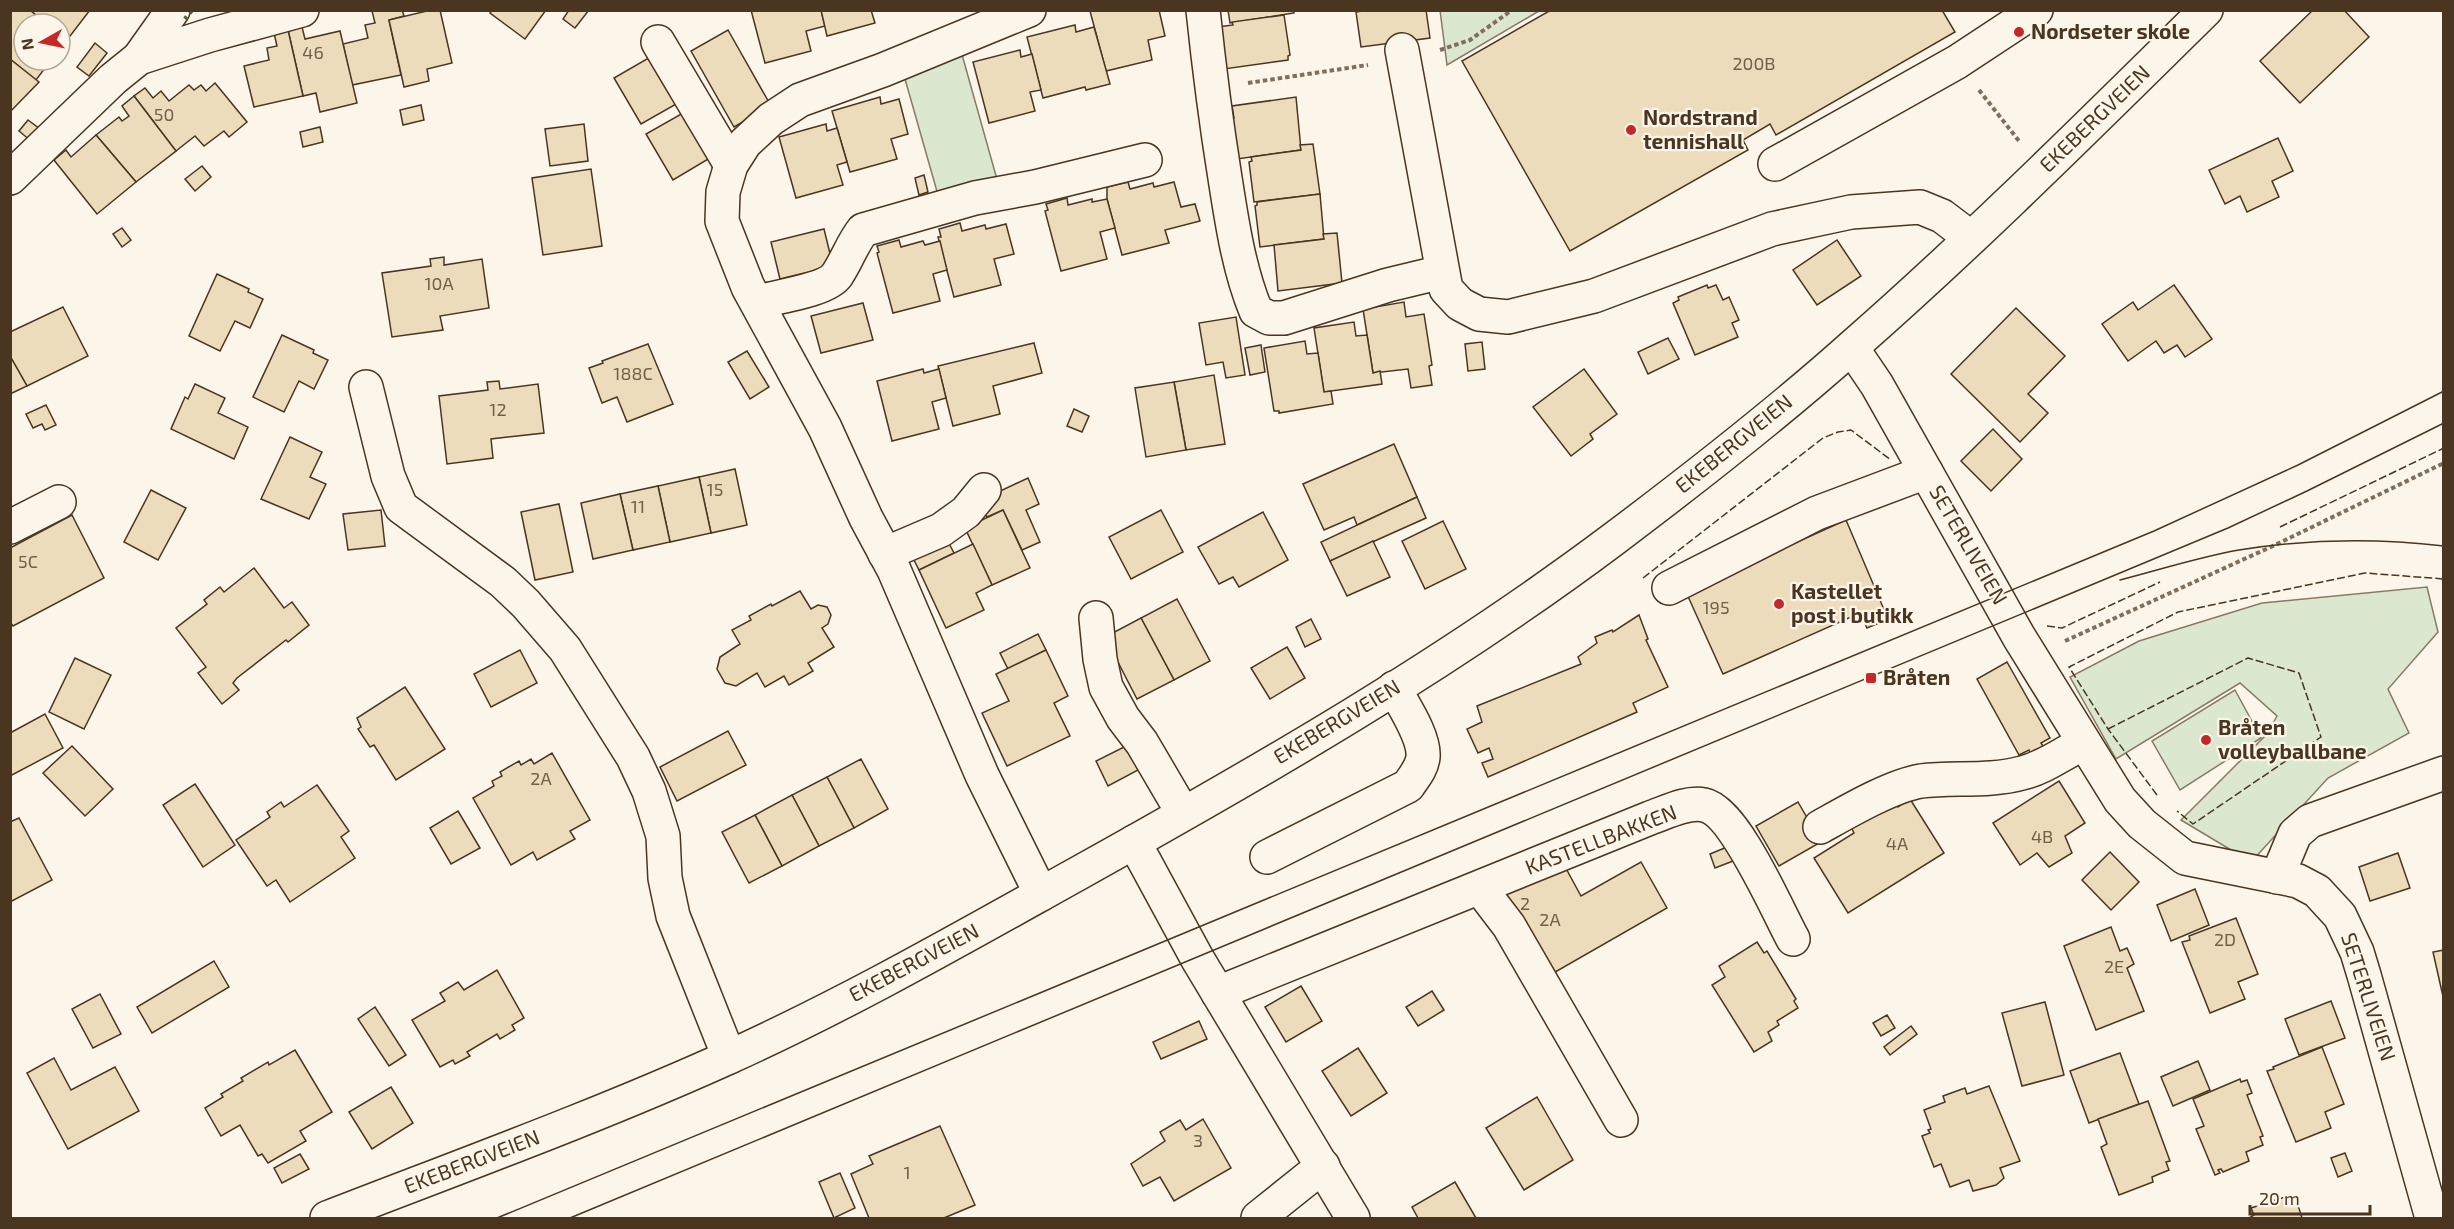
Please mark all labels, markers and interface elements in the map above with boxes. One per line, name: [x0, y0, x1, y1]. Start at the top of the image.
north arrow: [12, 12, 72, 72]
place label: Nordseter skole: [2031, 18, 2190, 43]
marker: Nordseter skole: [2012, 25, 2026, 39]
text: N: [16, 37, 37, 52]
house number: 46: [302, 41, 324, 63]
house number: 200B: [1733, 52, 1775, 74]
street label: EKEBERGVEIEN: [2034, 59, 2154, 177]
house number: 50: [154, 103, 174, 125]
place label: Nordstrand tennishall: [1643, 104, 1758, 153]
marker: Nordstrand tennishall: [1624, 123, 1638, 137]
house number: 10A: [424, 272, 454, 294]
house number: 188C: [613, 362, 653, 384]
street label: EKEBERGVEIEN: [1669, 388, 1797, 498]
house number: 12: [489, 398, 507, 420]
house number: 15: [707, 478, 723, 500]
street label: SETERLIVEIEN: [1925, 480, 2013, 608]
house number: 11: [631, 495, 645, 517]
house number: 5C: [18, 550, 38, 572]
place label: Kastellet post i butikk: [1791, 578, 1914, 627]
house number: 195: [1702, 596, 1730, 618]
marker: Kastellet post i butikk: [1772, 597, 1786, 611]
place label: Bråten: [1883, 664, 1950, 689]
marker: Bråten: [1864, 671, 1878, 685]
street label: EKEBERGVEIEN: [1268, 673, 1404, 768]
place label: Bråten volleyballbane: [2218, 714, 2367, 764]
marker: Bråten volleyballbane: [2199, 733, 2213, 747]
house number: 2A: [530, 767, 552, 789]
street label: KASTELLBAKKEN: [1521, 798, 1680, 879]
house number: 4B: [2031, 825, 2053, 847]
house number: 4A: [1886, 832, 1909, 854]
house number: 2: [1520, 892, 1530, 914]
house number: 2A: [1539, 908, 1561, 930]
street label: EKEBERGVEIEN: [844, 917, 982, 1006]
house number: 2D: [2214, 928, 2236, 950]
street label: SETERLIVEIEN: [2337, 929, 2402, 1064]
house number: 2E: [2104, 955, 2124, 977]
street label: EKEBERGVEIEN: [400, 1123, 543, 1198]
house number: 3: [1193, 1129, 1203, 1151]
house number: 1: [903, 1161, 911, 1183]
scale bar: [2250, 1178, 2370, 1216]
text: 20 m: [2259, 1187, 2300, 1209]

